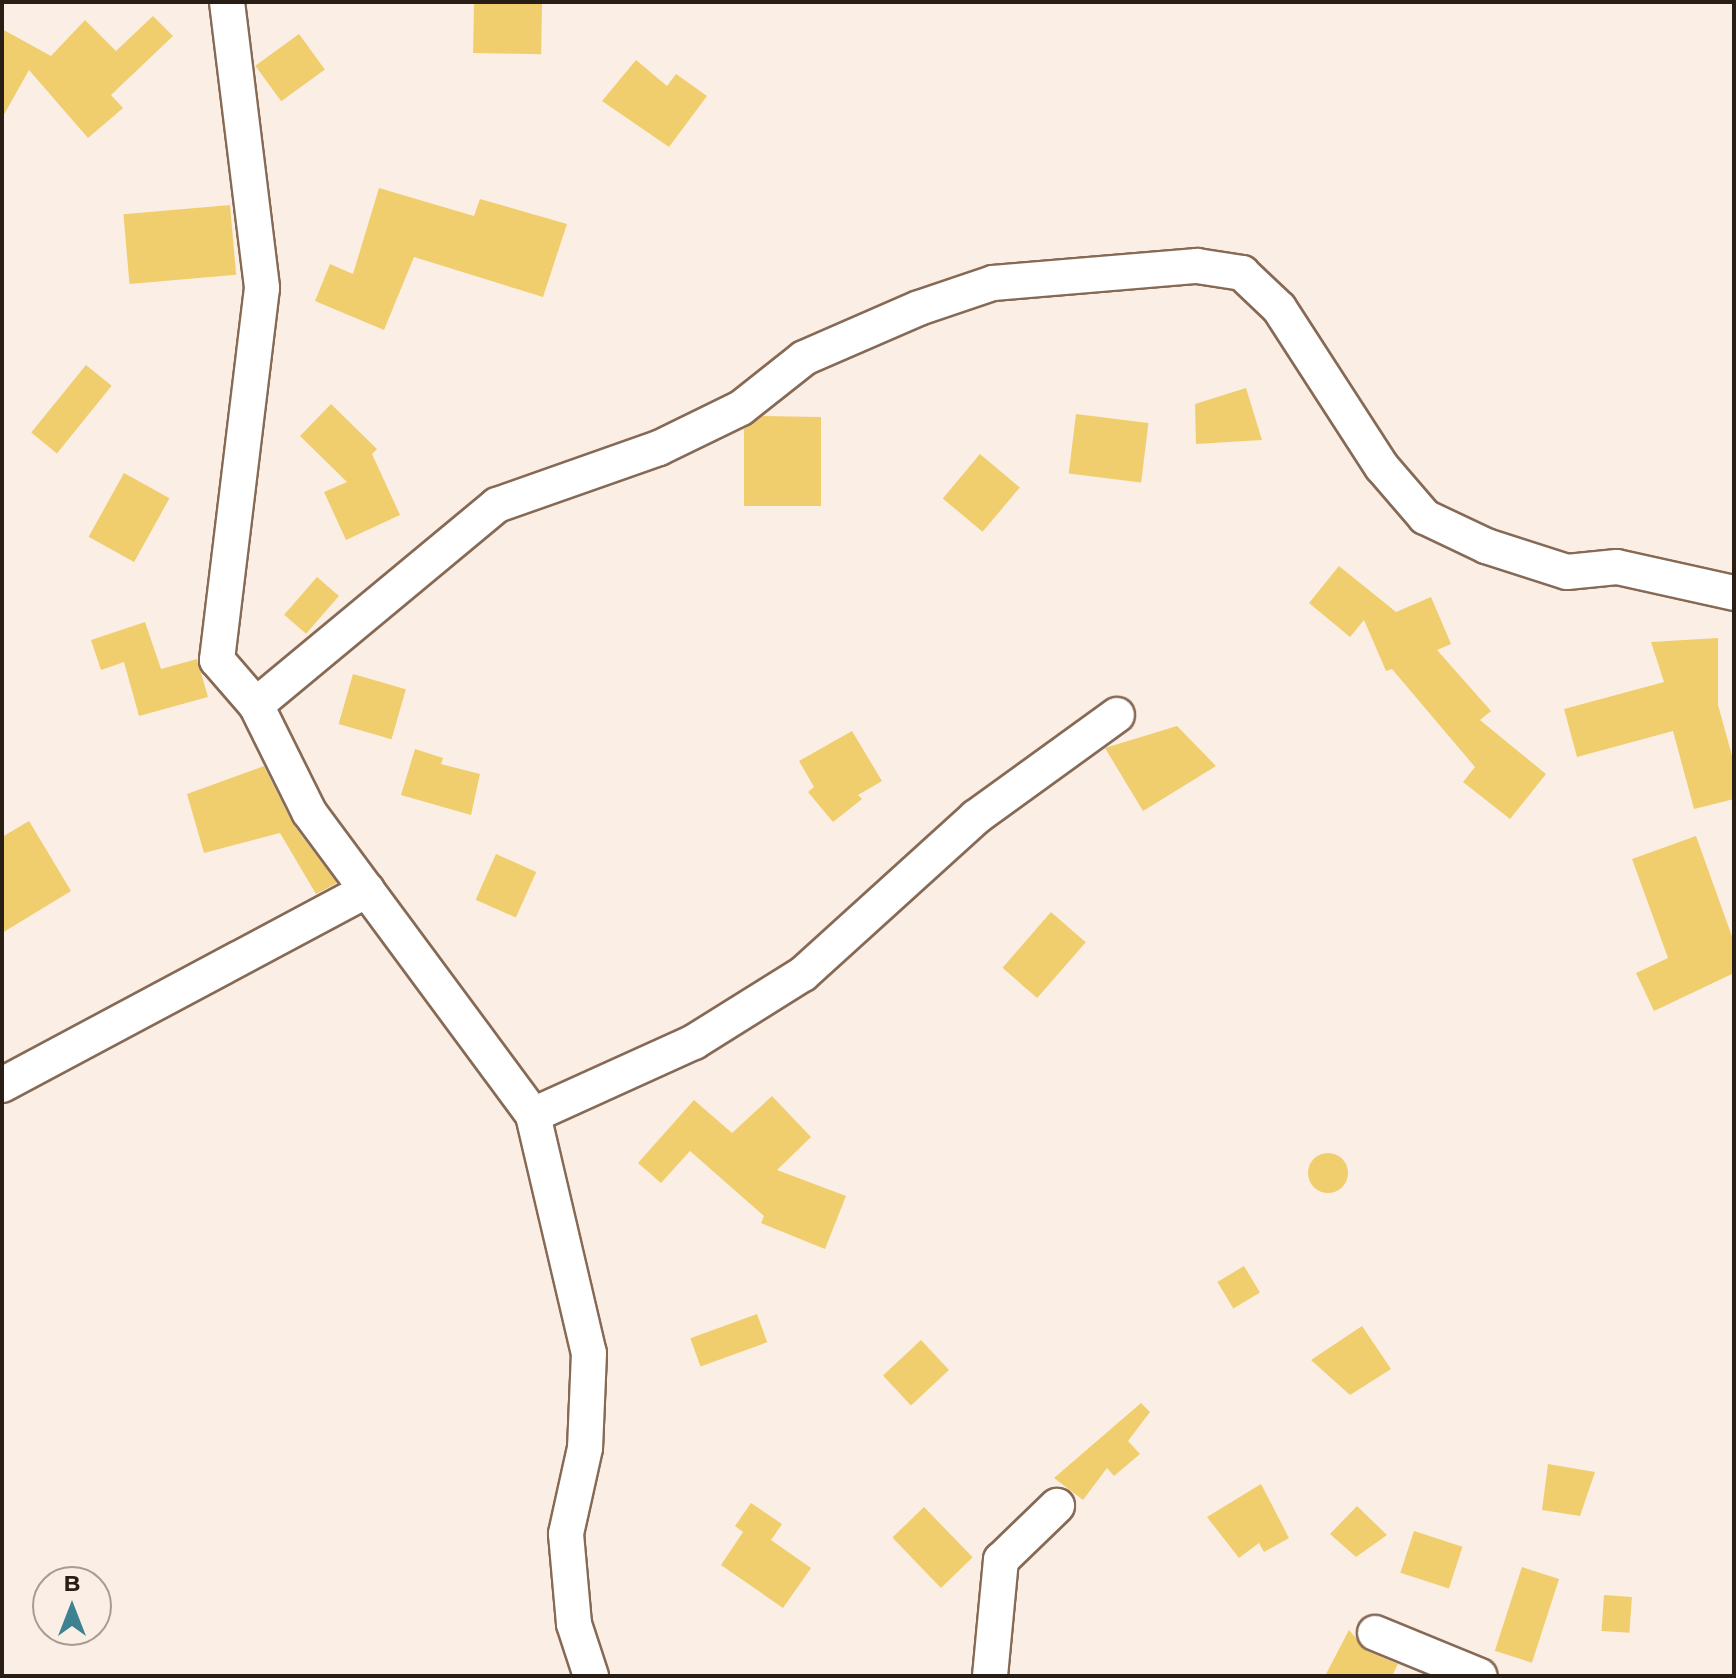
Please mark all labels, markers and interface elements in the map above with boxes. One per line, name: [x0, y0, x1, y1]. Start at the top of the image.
north arrow: [32, 1566, 112, 1646]
text: B: [64, 1570, 80, 1597]

